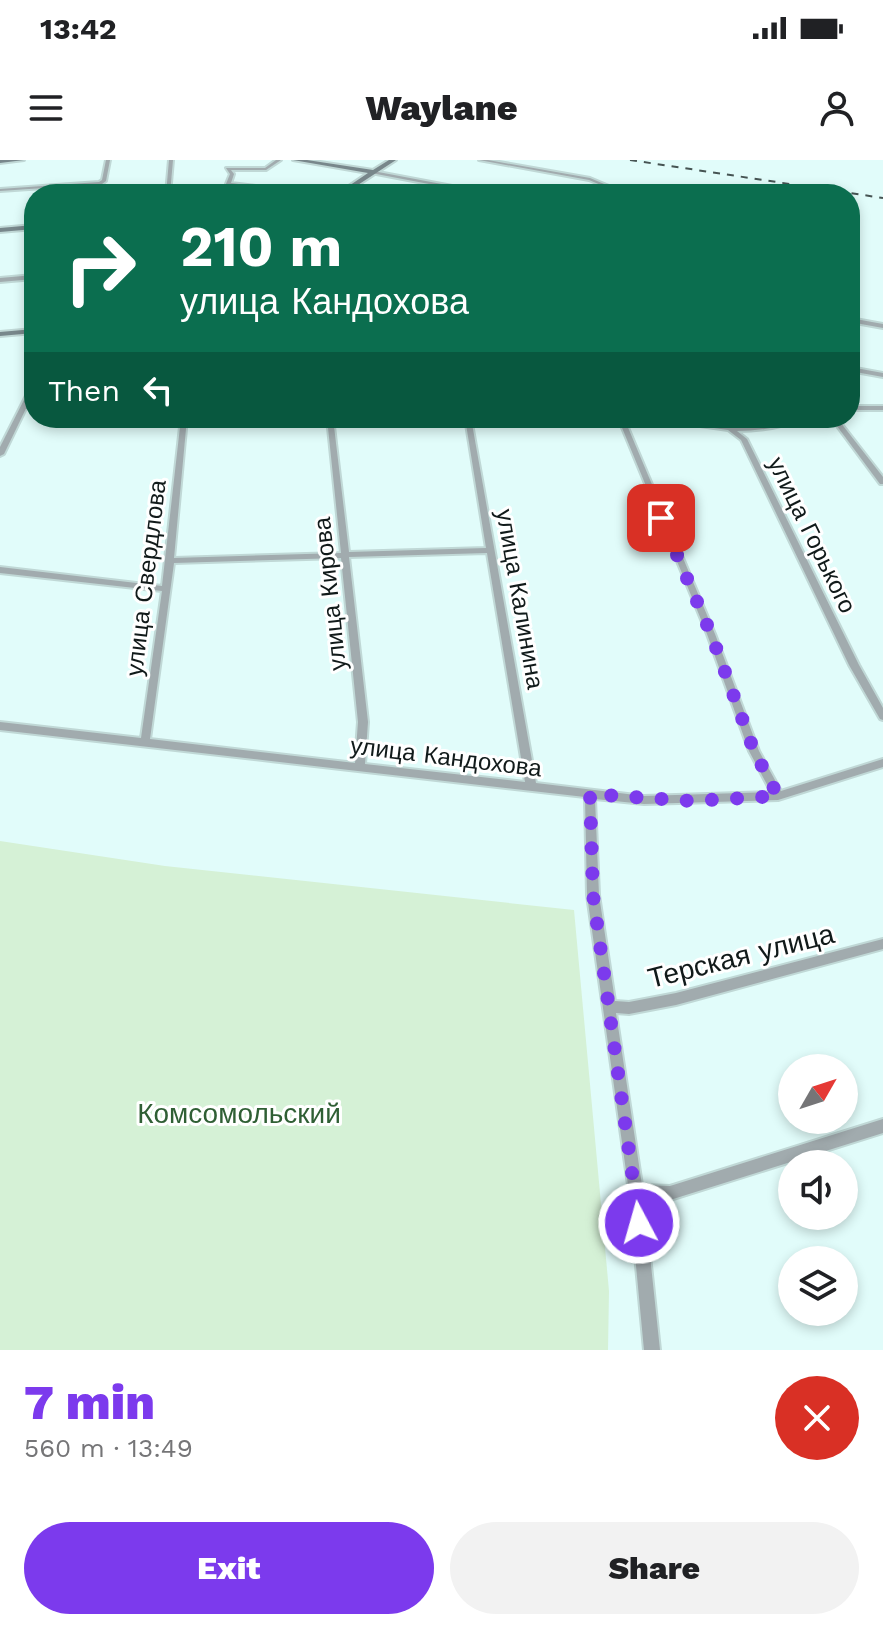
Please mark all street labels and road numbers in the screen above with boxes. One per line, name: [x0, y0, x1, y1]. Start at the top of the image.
street label: улица Горького: [762, 452, 862, 618]
street label: улица Свердлова: [120, 478, 172, 678]
street label: улица Калинина: [490, 507, 550, 692]
street label: улица Кирова: [308, 515, 352, 672]
street label: улица Кандохова: [349, 731, 544, 783]
street label: Терская улица: [644, 917, 838, 995]

